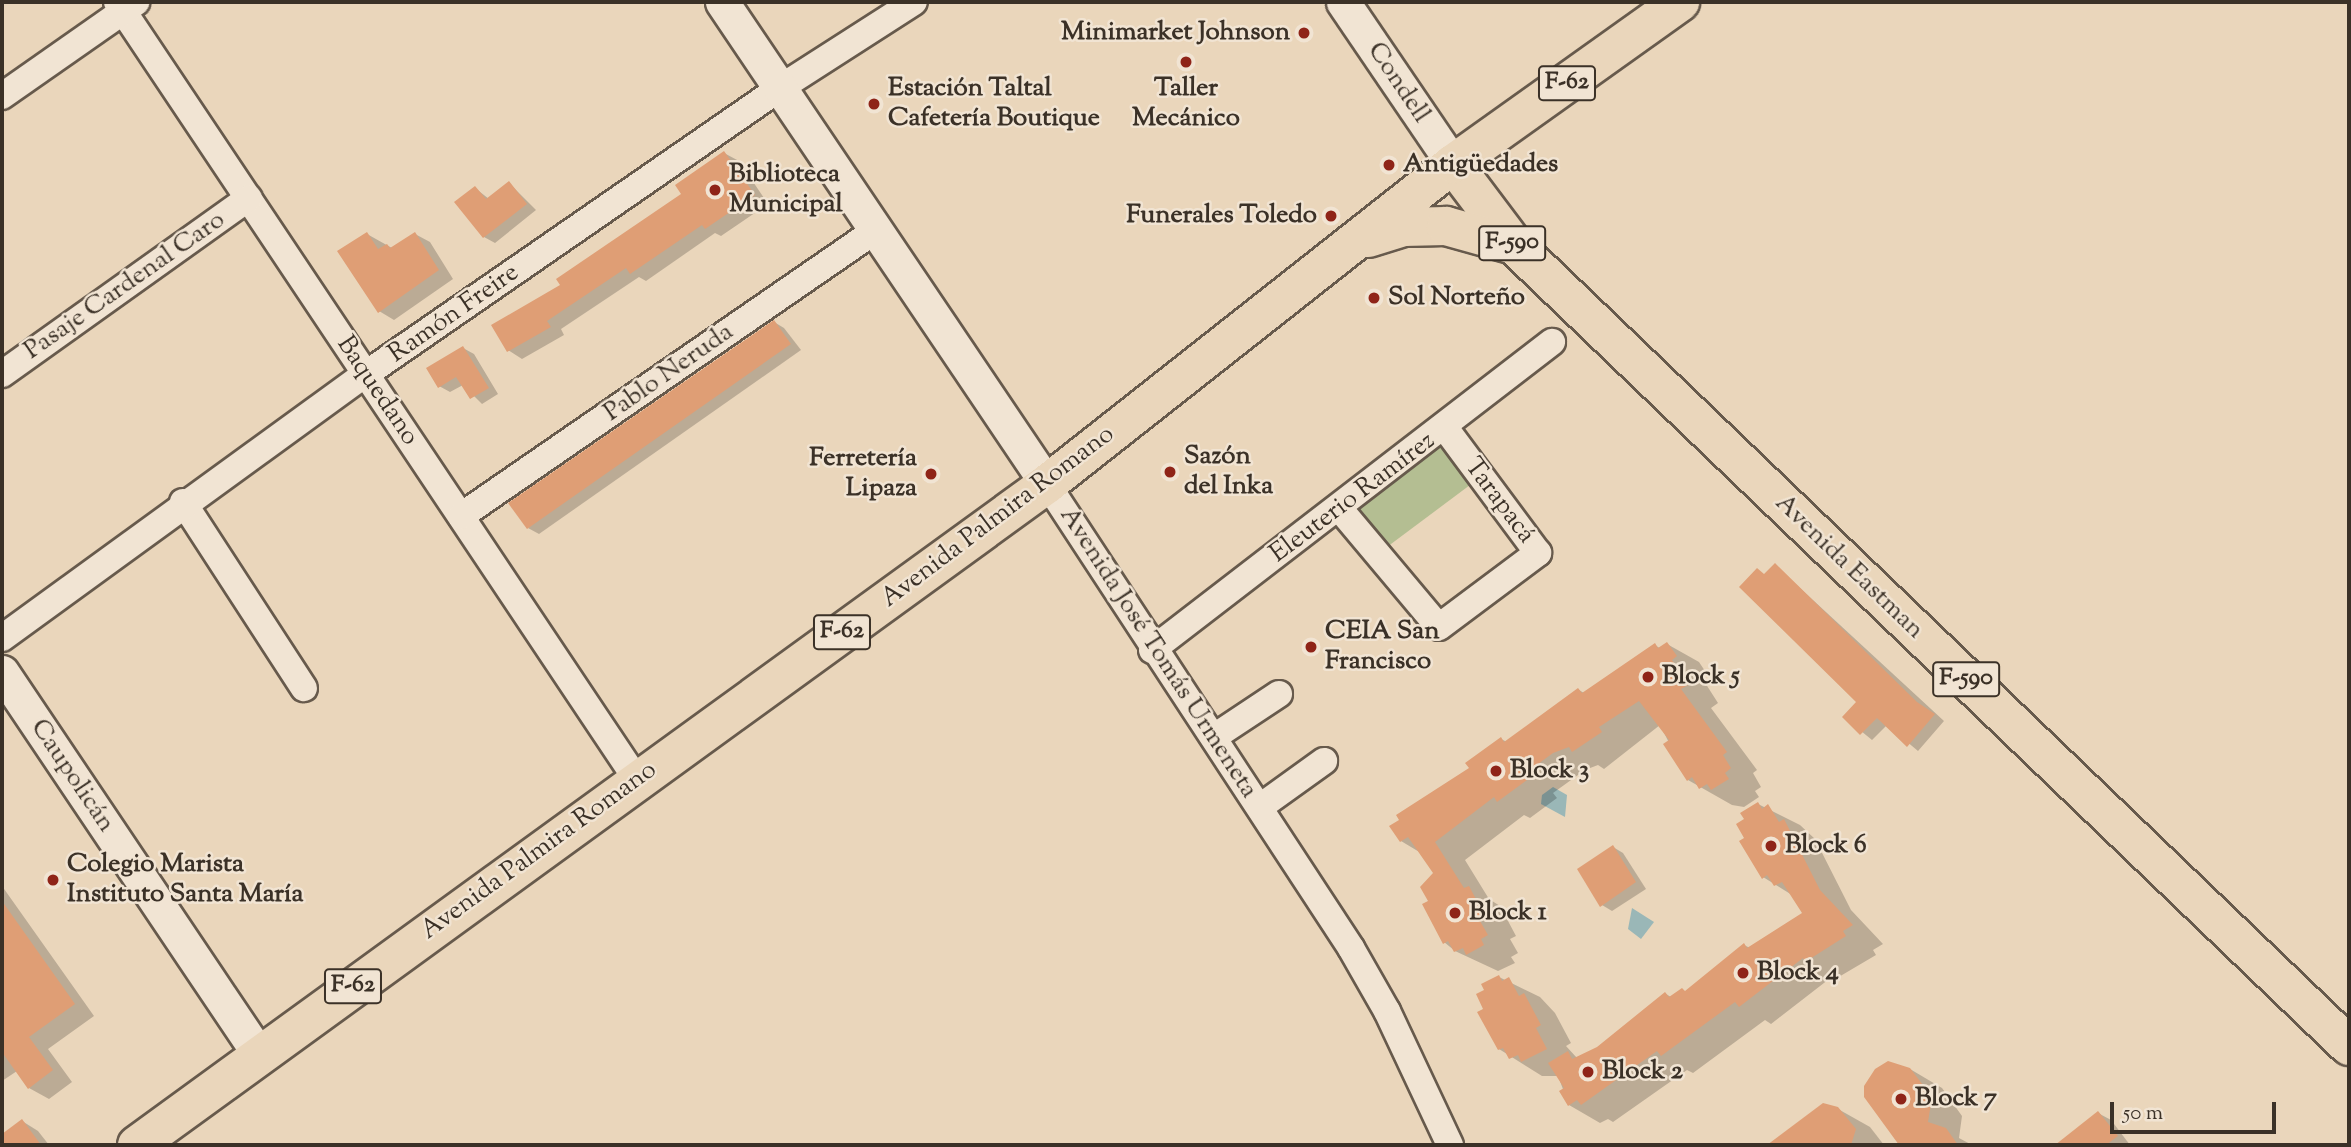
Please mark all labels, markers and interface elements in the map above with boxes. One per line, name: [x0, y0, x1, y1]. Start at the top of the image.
place label: Minimarket Johnson: [1061, 17, 1290, 49]
marker: Minimarket Johnson: [1296, 25, 1312, 41]
street label: Condell: [1360, 37, 1436, 129]
marker: Taller Mecánico: [1178, 54, 1194, 70]
road number: F-62: [1537, 62, 1597, 104]
place label: Estación Taltal Cafetería Boutique: [888, 73, 1100, 134]
place label: Taller Mecánico: [1132, 73, 1240, 134]
marker: Estación Taltal Cafetería Boutique: [866, 96, 882, 112]
place label: Antigüedades: [1403, 149, 1558, 181]
marker: Antigüedades: [1381, 157, 1397, 173]
place label: Biblioteca Municipal: [729, 159, 843, 220]
marker: Biblioteca Municipal: [707, 182, 723, 198]
place label: Funerales Toledo: [1126, 200, 1317, 232]
street label: Pasaje Cardenal Caro: [19, 205, 231, 367]
marker: Funerales Toledo: [1323, 208, 1339, 224]
road number: F-590: [1477, 223, 1547, 264]
street label: Ramón Freire: [383, 258, 525, 370]
place label: Sol Norteño: [1388, 282, 1525, 314]
marker: Sol Norteño: [1366, 290, 1382, 306]
street label: Pablo Neruda: [598, 317, 740, 429]
street label: Baquedano: [329, 330, 425, 452]
street label: Avenida Palmira Romano: [875, 419, 1121, 615]
street label: Eleuterio Ramírez: [1264, 426, 1442, 570]
place label: Sazón del Inka: [1184, 441, 1273, 503]
place label: Ferretería Lipaza: [809, 443, 917, 504]
street label: Tarapacá: [1457, 452, 1541, 550]
marker: Sazón del Inka: [1162, 464, 1178, 480]
marker: Ferretería Lipaza: [923, 466, 939, 482]
street label: Avenida Eastman: [1768, 488, 1930, 646]
street label: Avenida José Tomás Urmeneta: [1052, 502, 1264, 804]
road number: F-62: [812, 612, 872, 652]
place label: CEIA San Francisco: [1325, 616, 1440, 678]
marker: CEIA San Francisco: [1303, 639, 1319, 655]
road number: F-590: [1931, 658, 2001, 700]
place label: Block 5: [1662, 661, 1740, 693]
marker: Block 5: [1640, 669, 1656, 685]
street label: Caupolicán: [23, 714, 121, 838]
street label: Avenida Palmira Romano: [415, 755, 663, 947]
place label: Block 3: [1510, 755, 1589, 787]
marker: Block 3: [1488, 763, 1504, 779]
place label: Block 6: [1785, 830, 1867, 862]
marker: Block 6: [1763, 838, 1779, 854]
place label: Colegio Marista Instituto Santa María: [67, 849, 303, 910]
marker: Colegio Marista Instituto Santa María: [45, 872, 61, 888]
place label: Block 1: [1469, 897, 1547, 929]
marker: Block 1: [1447, 905, 1463, 921]
place label: Block 4: [1757, 957, 1839, 989]
marker: Block 4: [1735, 965, 1751, 981]
road number: F-62: [323, 966, 383, 1006]
place label: Block 2: [1602, 1056, 1683, 1088]
marker: Block 2: [1580, 1064, 1596, 1080]
place label: Block 7: [1915, 1083, 1997, 1115]
scale bar: [2113, 1088, 2279, 1132]
marker: Block 7: [1893, 1091, 1909, 1107]
text: 50 m: [2123, 1099, 2163, 1129]

